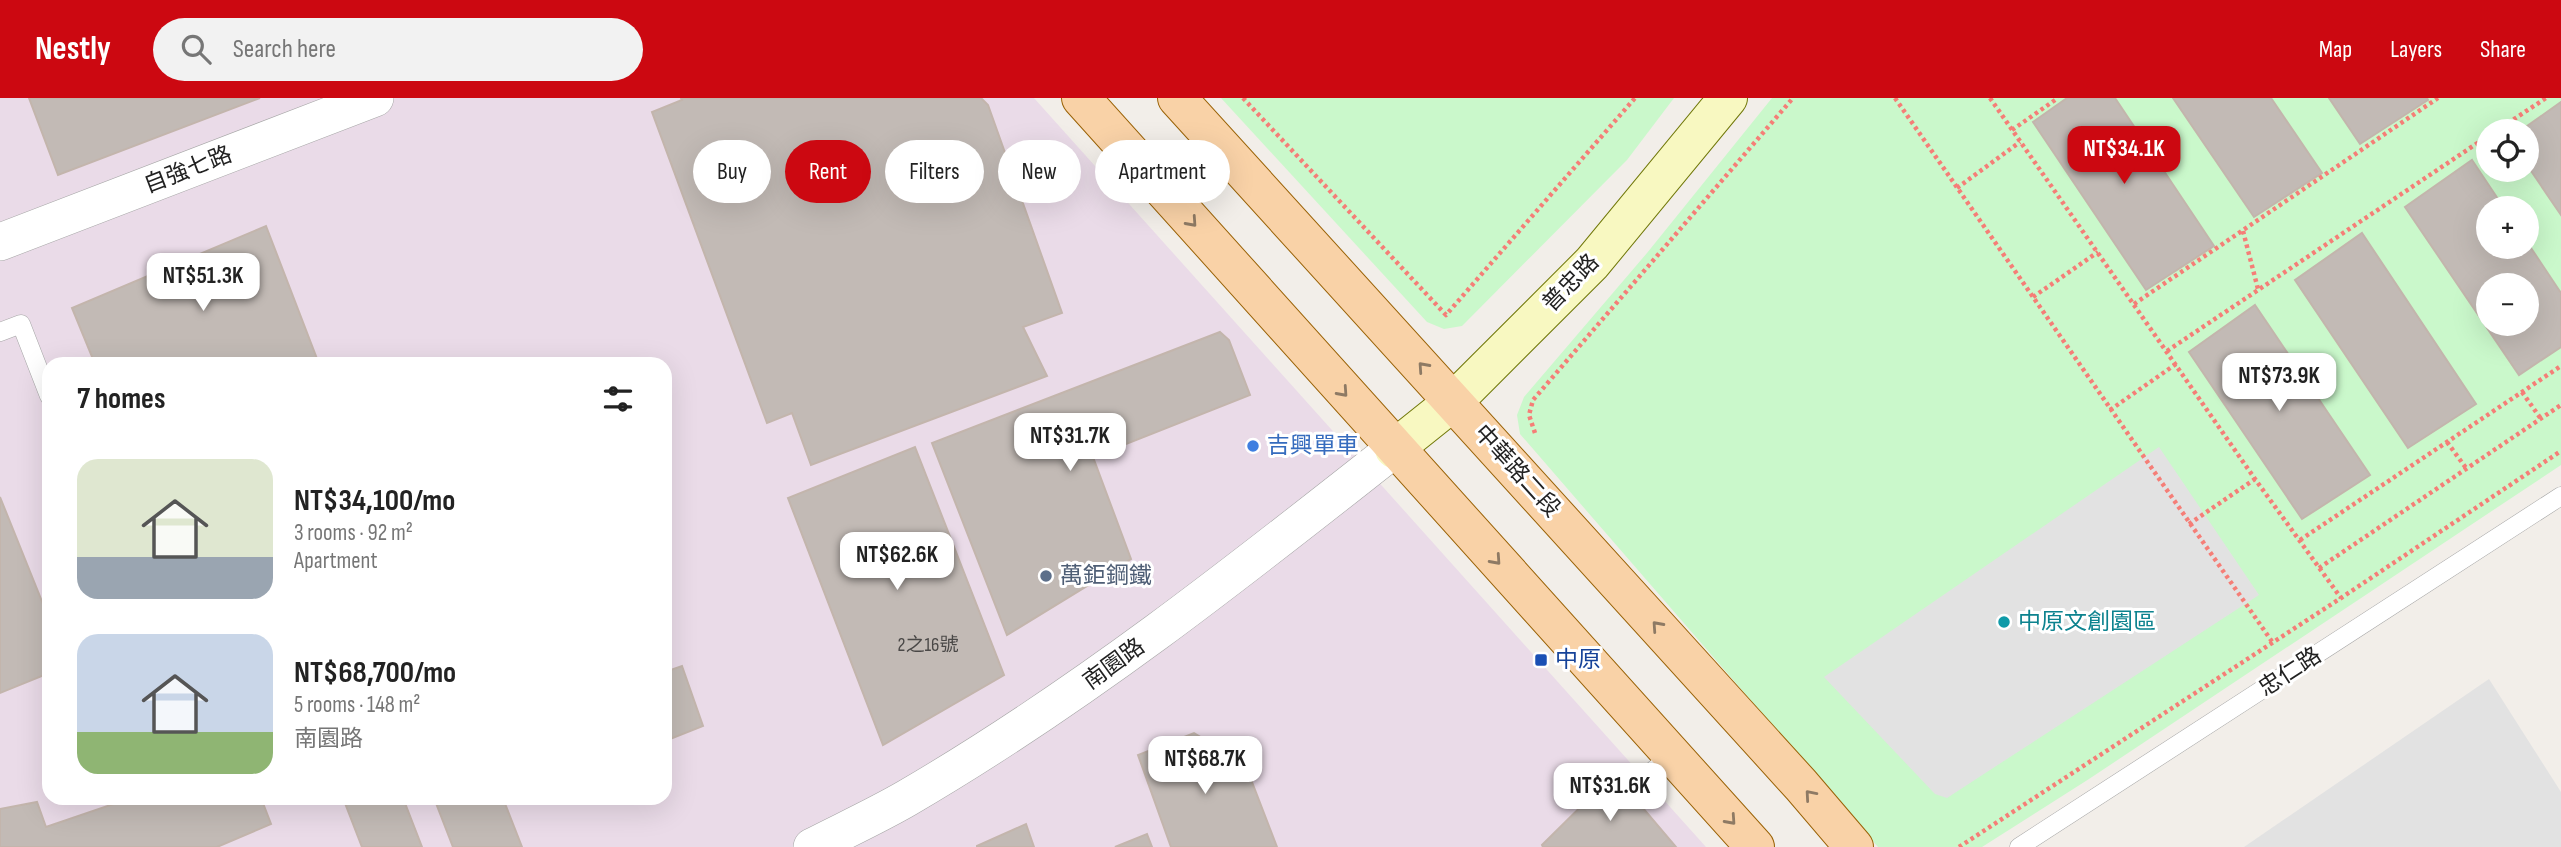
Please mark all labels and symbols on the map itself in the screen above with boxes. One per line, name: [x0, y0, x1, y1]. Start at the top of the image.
pin: NT$34.1K: [2052, 126, 2196, 186]
street label: 自強七路: [140, 140, 236, 200]
one-way arrow: [1184, 214, 1196, 227]
street label: 普忠路: [1537, 248, 1605, 318]
pin: NT$51.3K: [131, 254, 275, 313]
pin: NT$73.9K: [2207, 354, 2351, 413]
one-way arrow: [1418, 362, 1431, 375]
one-way arrow: [1335, 383, 1347, 396]
pin: NT$31.7K: [998, 414, 1142, 473]
street label: 中華路二段: [1468, 419, 1566, 523]
place label: 吉興單車: [1267, 432, 1359, 460]
marker: 吉興單車: [1245, 438, 1261, 454]
pin: NT$62.6K: [825, 532, 969, 592]
one-way arrow: [1488, 552, 1500, 565]
place label: 萬鉅鋼鐵: [1060, 562, 1152, 590]
marker: 萬鉅鋼鐵: [1038, 568, 1054, 584]
place label: 中原文創園區: [2018, 608, 2156, 636]
marker: 中原文創園區: [1996, 614, 2012, 630]
one-way arrow: [1653, 621, 1666, 634]
street label: 南園路: [1078, 632, 1150, 696]
house number: 2之16號: [898, 634, 958, 657]
street label: 忠仁路: [2253, 641, 2327, 703]
place label: 中原: [1555, 646, 1601, 674]
marker: 中原: [1533, 652, 1549, 668]
pin: NT$68.7K: [1133, 736, 1277, 796]
pin: NT$31.6K: [1538, 764, 1682, 823]
one-way arrow: [1806, 790, 1818, 803]
one-way arrow: [1723, 812, 1735, 825]

